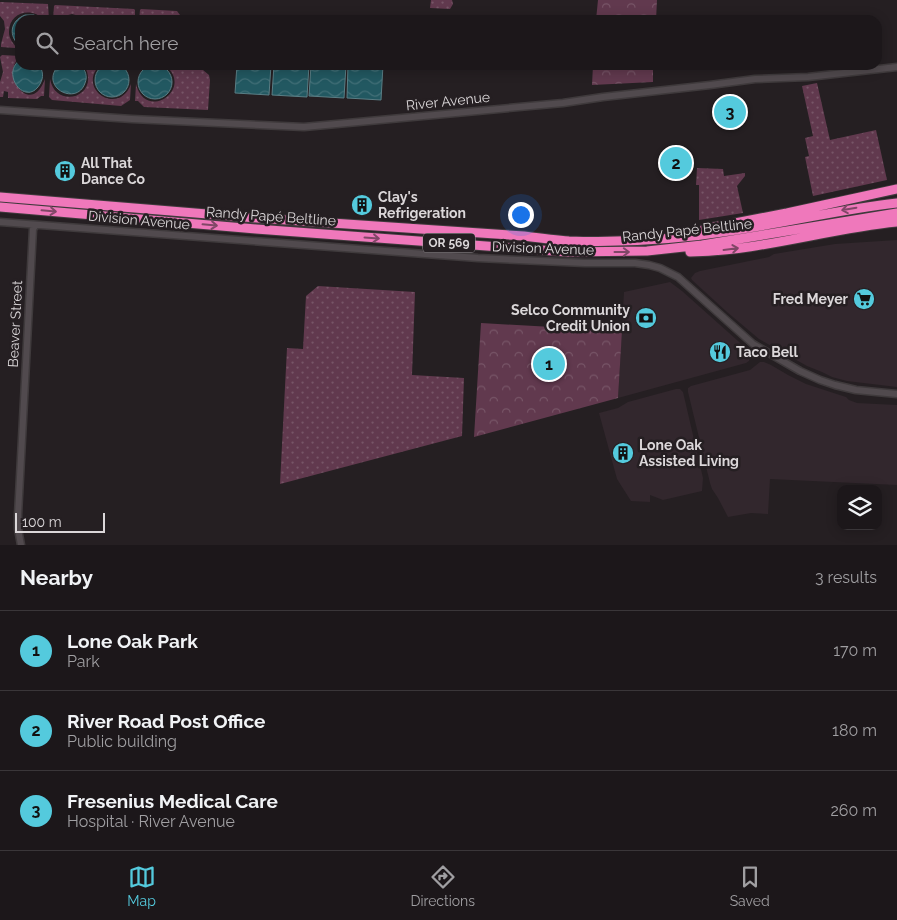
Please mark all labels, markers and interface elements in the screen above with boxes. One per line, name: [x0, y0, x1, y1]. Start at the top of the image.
search box: [15, 15, 882, 70]
icon: search: [33, 29, 61, 57]
text: Search here: [73, 32, 179, 54]
street label: River Avenue: [405, 89, 491, 113]
pin: 3: [714, 93, 746, 131]
pin: 2: [660, 144, 692, 182]
place label: All That Dance Co: [81, 155, 146, 187]
building icon: All That Dance Co: [53, 159, 77, 183]
place label: Clay's Refrigeration: [378, 189, 466, 221]
building icon: Clay's Refrigeration: [350, 193, 374, 217]
your location: [508, 202, 534, 228]
street label: Randy Papé Beltline: [205, 203, 337, 229]
one-way arrow: [841, 205, 857, 215]
one-way arrow: [40, 207, 56, 216]
street label: Division Avenue: [87, 208, 191, 232]
street label: Randy Papé Beltline: [621, 215, 753, 245]
one-way arrow: [202, 221, 218, 230]
one-way arrow: [364, 233, 380, 242]
road number: OR 569: [423, 234, 475, 252]
street label: Division Avenue: [492, 238, 594, 258]
one-way arrow: [723, 244, 739, 254]
one-way arrow: [614, 247, 630, 257]
street label: Beaver Street: [5, 280, 25, 368]
supermarket icon: Fred Meyer: [852, 287, 876, 311]
place label: Fred Meyer: [773, 291, 849, 307]
place label: Selco Community Credit Union: [511, 302, 630, 334]
bank icon: Selco Community Credit Union: [634, 306, 658, 330]
restaurant icon: Taco Bell: [708, 340, 732, 364]
place label: Taco Bell: [736, 344, 799, 360]
pin: 1: [533, 345, 565, 383]
place label: Lone Oak Assisted Living: [639, 437, 739, 469]
building icon: Lone Oak Assisted Living: [611, 441, 635, 465]
map controls: [837, 485, 882, 530]
button: layers: [837, 485, 882, 530]
scale bar: [15, 510, 105, 533]
text: 100 m: [22, 514, 62, 530]
text: Nearby: [20, 565, 93, 590]
text: 3 results: [815, 568, 877, 587]
text: Lone Oak Park: [67, 630, 198, 652]
text: 1: [32, 641, 40, 660]
text: 170 m: [833, 641, 877, 660]
text: Park: [67, 652, 100, 671]
text: River Road Post Office: [67, 710, 265, 732]
text: 2: [31, 721, 41, 740]
text: 180 m: [832, 721, 877, 740]
text: Public building: [67, 732, 177, 751]
text: Fresenius Medical Care: [67, 790, 278, 812]
text: 3: [32, 801, 40, 820]
text: 260 m: [830, 801, 877, 820]
text: Hospital · River Avenue: [67, 812, 235, 831]
tab: Map: [127, 863, 156, 909]
tab: Directions: [410, 863, 475, 909]
tab: Saved: [730, 863, 770, 909]

